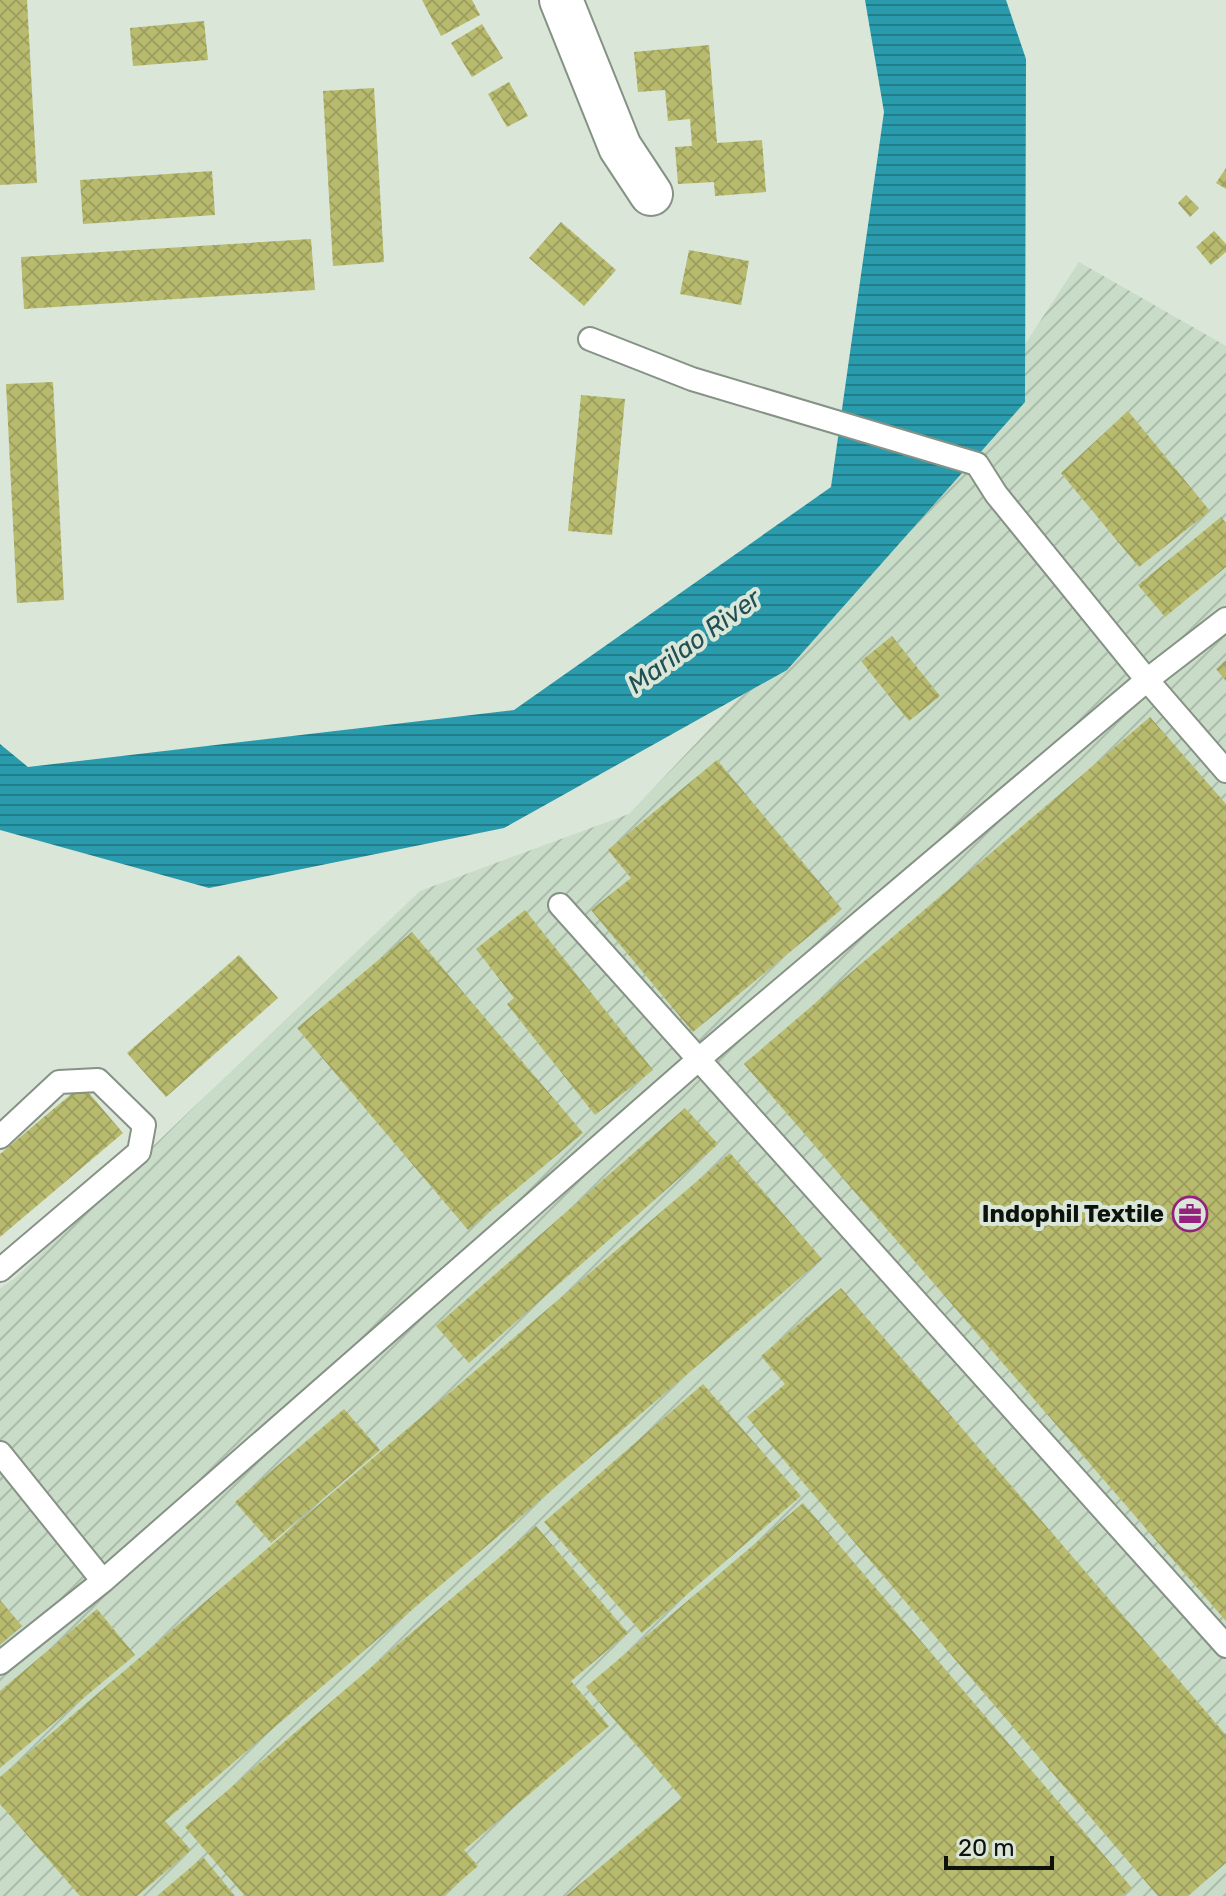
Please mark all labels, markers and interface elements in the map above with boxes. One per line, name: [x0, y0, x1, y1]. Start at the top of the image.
water label: Marilao River: [622, 582, 768, 700]
office icon: Indophil Textile: [1171, 1195, 1209, 1233]
place label: Indophil Textile: [982, 1200, 1164, 1228]
scale bar: [946, 1820, 1052, 1870]
text: 20 m: [958, 1834, 1015, 1862]

